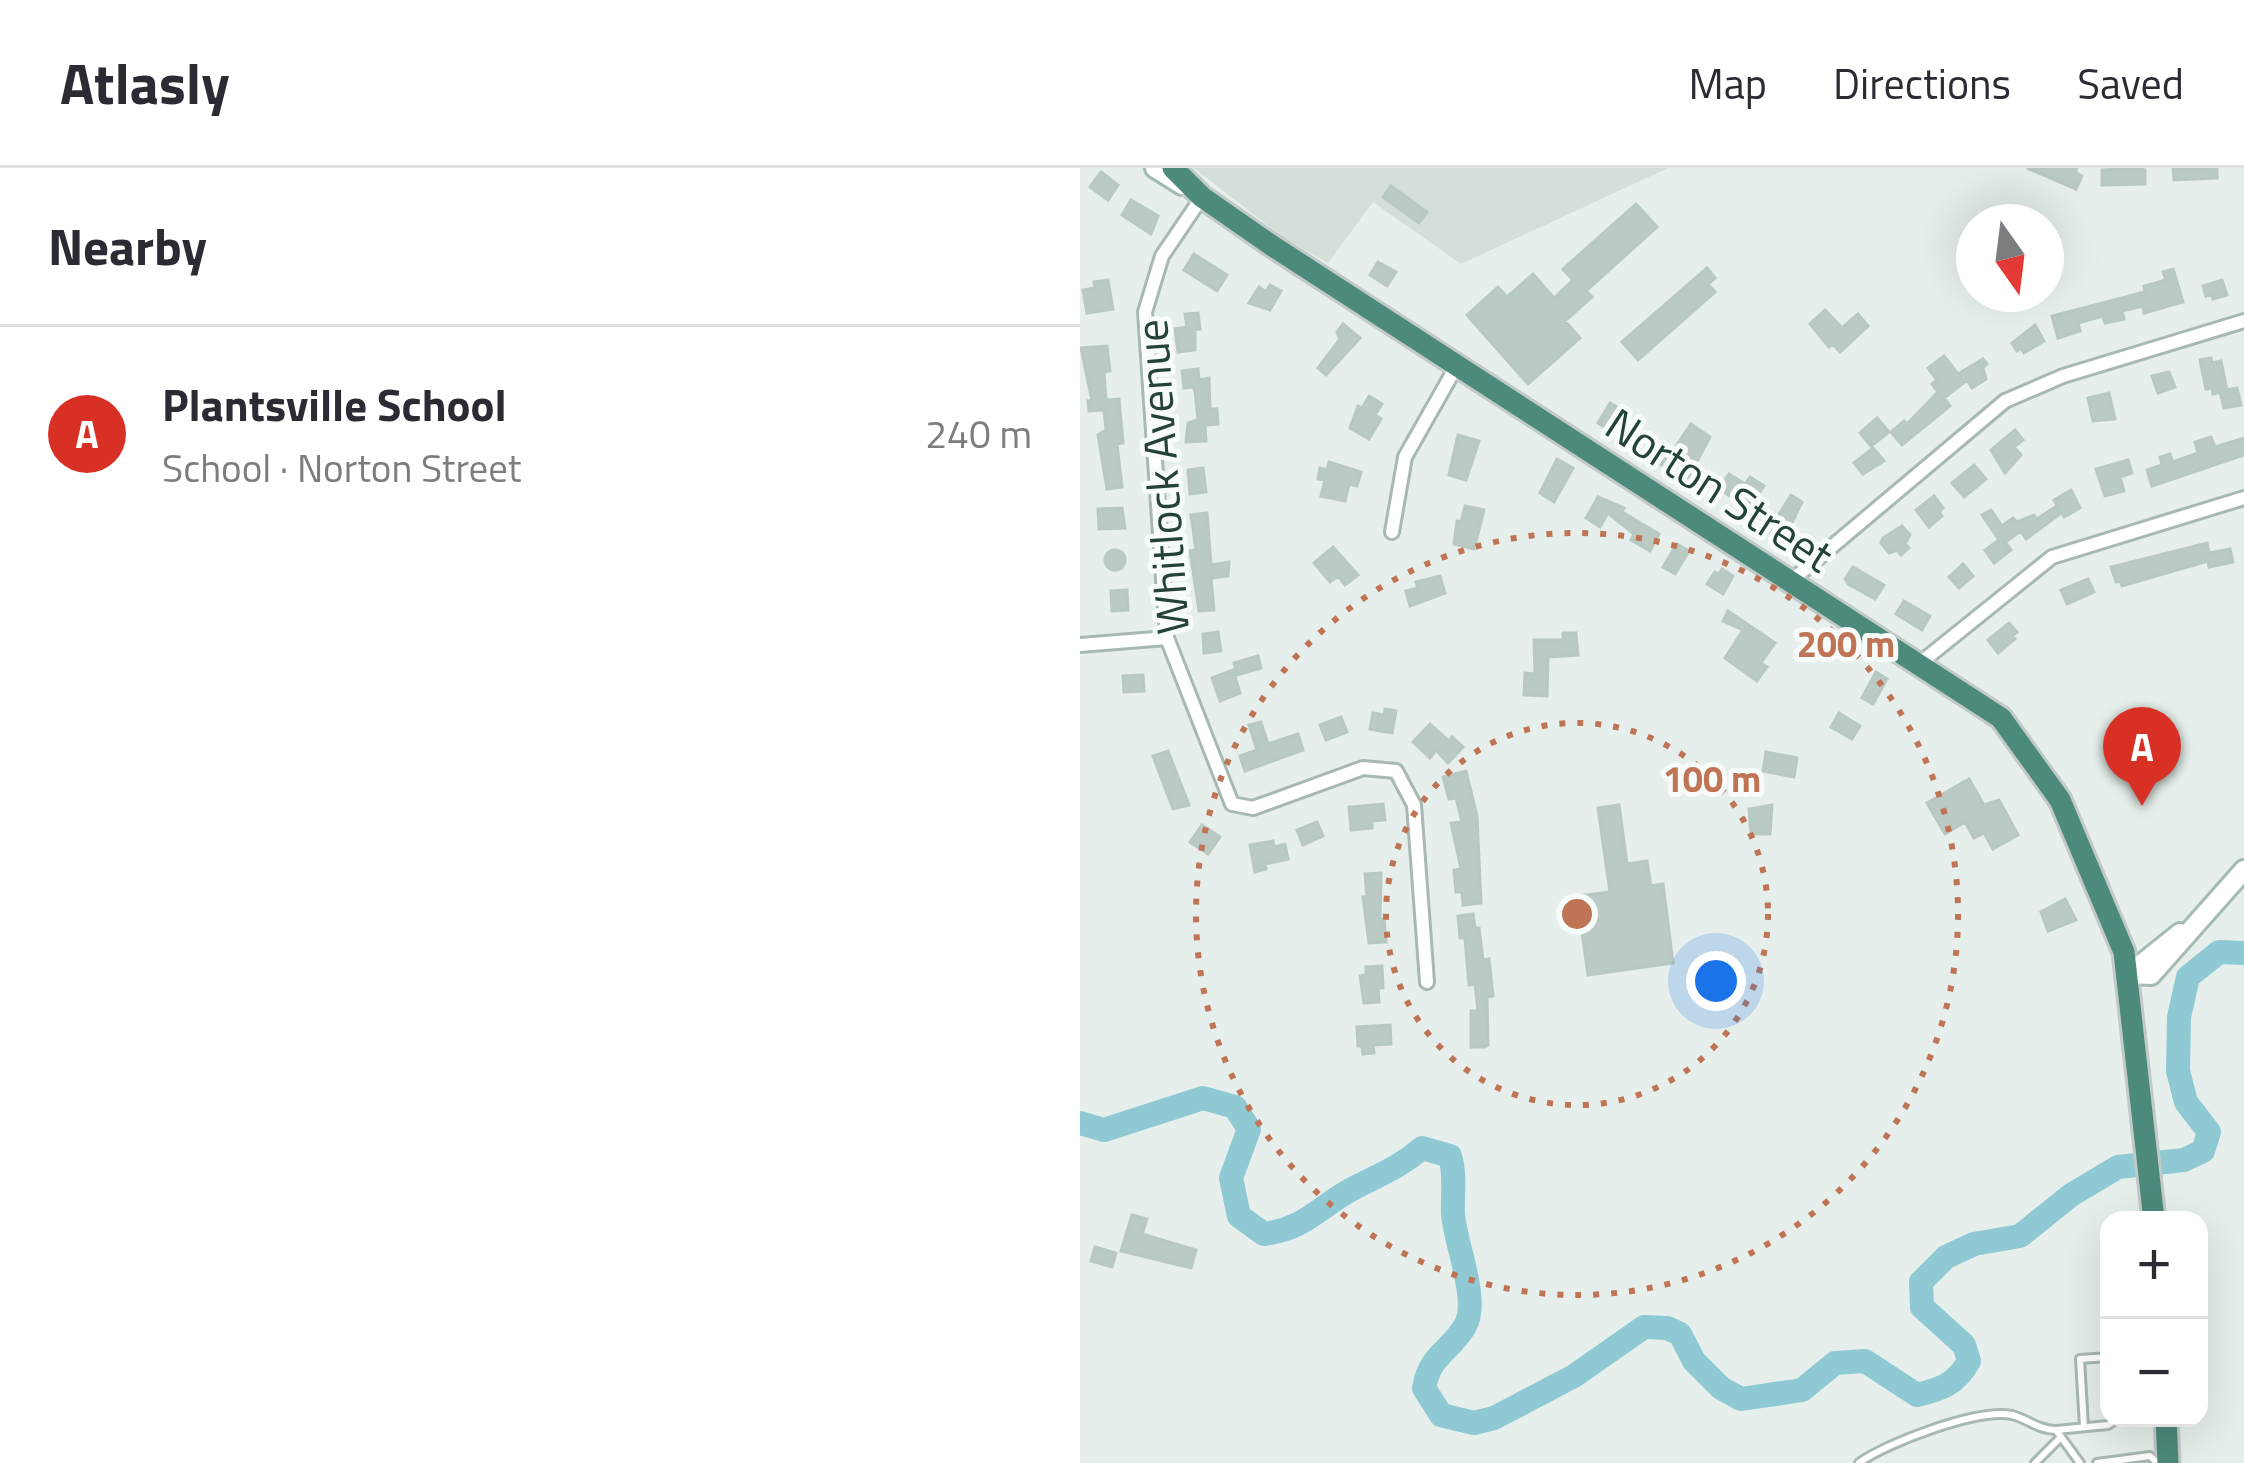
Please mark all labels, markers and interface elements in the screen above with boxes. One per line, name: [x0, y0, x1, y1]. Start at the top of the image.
text: Atlasly: [60, 39, 230, 126]
text: Map: [1689, 51, 1767, 115]
text: Directions: [1833, 51, 2011, 115]
text: Saved: [2077, 51, 2184, 115]
north arrow: [1956, 204, 2064, 312]
text: Nearby: [48, 207, 207, 285]
street label: Whitlock Avenue: [1116, 317, 1206, 637]
text: Plantsville School: [162, 370, 507, 438]
street label: Norton Street: [1593, 390, 1847, 588]
text: A: [75, 404, 99, 463]
text: 240 m: [925, 404, 1032, 463]
text: School · Norton Street: [162, 438, 522, 497]
text: 200 m: [1797, 616, 1895, 671]
pin: A: [2103, 707, 2181, 806]
text: 100 m: [1663, 751, 1761, 806]
centre of rings: [1556, 893, 1598, 935]
your location: [1686, 951, 1746, 1011]
map controls: [2100, 1211, 2208, 1427]
button: +: [2100, 1211, 2208, 1319]
button: −: [2100, 1319, 2208, 1427]

